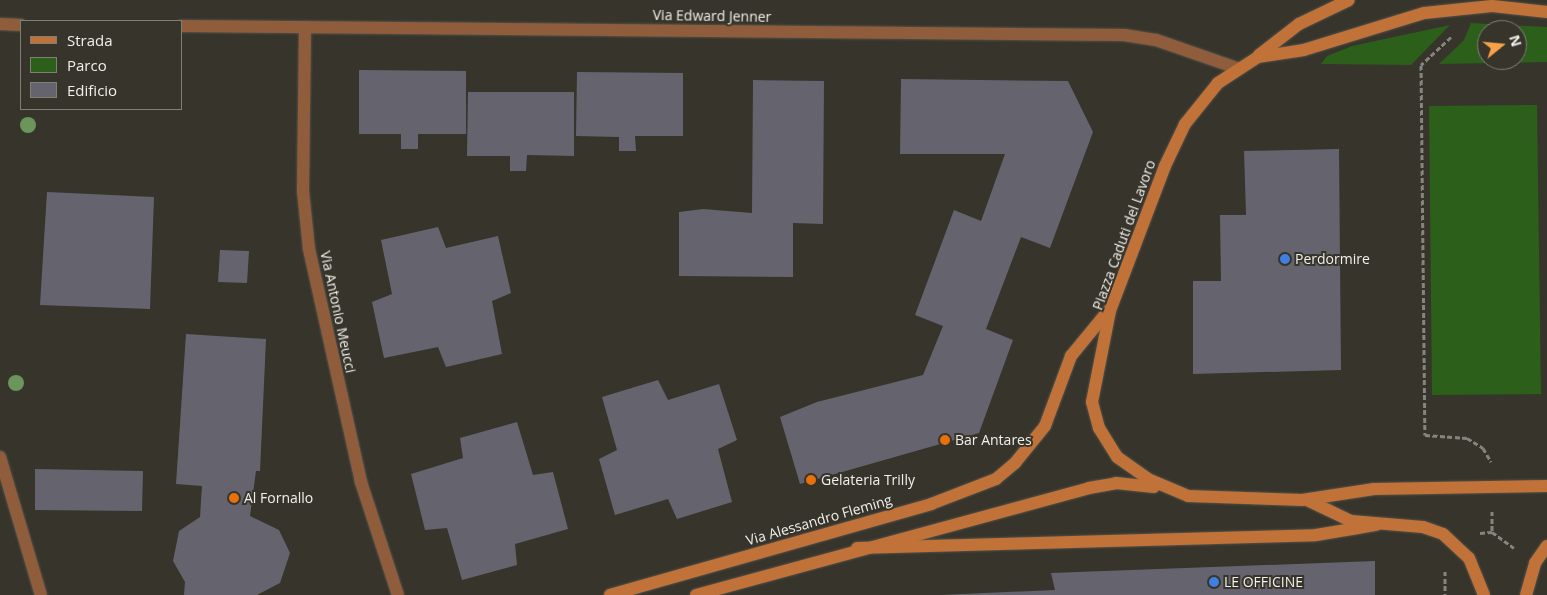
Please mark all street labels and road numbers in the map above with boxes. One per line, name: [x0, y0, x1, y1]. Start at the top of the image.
street label: Via Edward Jenner: [653, 7, 771, 25]
street label: Piazza Caduti del Lavoro: [1089, 158, 1159, 312]
street label: Via Antonio Meucci: [317, 249, 359, 375]
street label: Via Alessandro Fleming: [744, 491, 894, 549]

